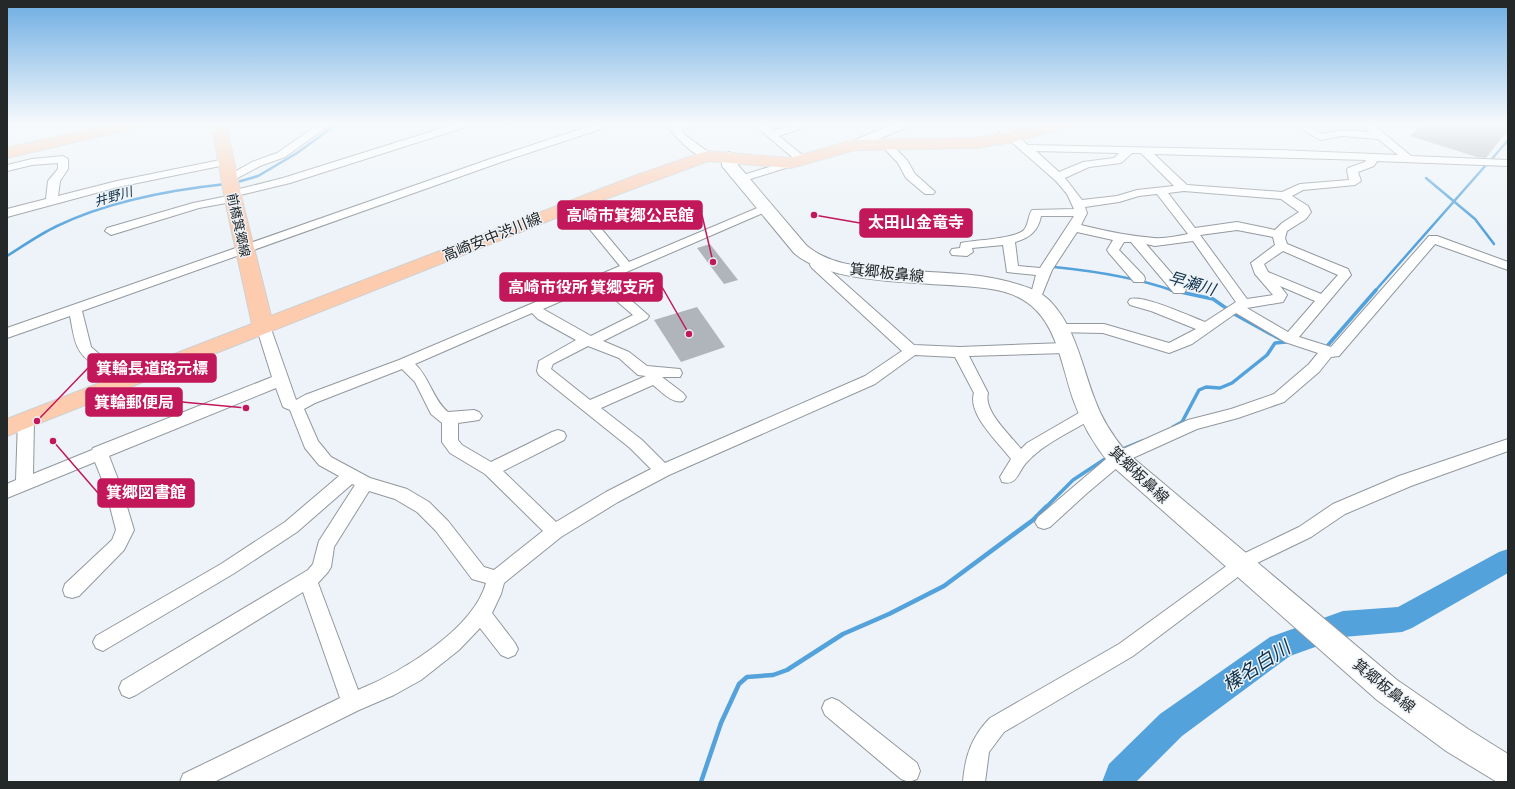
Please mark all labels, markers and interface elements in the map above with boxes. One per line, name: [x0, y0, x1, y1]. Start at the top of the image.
water label: 井野川: [93, 184, 136, 209]
street label: 前橋箕郷線: [224, 192, 253, 258]
callout: 高崎市箕郷公民館: [558, 201, 702, 229]
text: 高崎市箕郷公民館: [566, 207, 694, 224]
callout: 太田山金竜寺: [860, 209, 972, 237]
street label: 高崎安中渋川線: [440, 210, 544, 264]
text: 太田山金竜寺: [868, 214, 964, 231]
street label: 箕郷板鼻線: [849, 261, 925, 285]
water label: 早瀬川: [1166, 269, 1219, 299]
callout: 高崎市役所 箕郷支所: [500, 273, 662, 301]
text: 高崎市役所 箕郷支所: [508, 279, 654, 296]
callout: 箕輪長道路元標: [88, 354, 216, 382]
text: 箕輪長道路元標: [96, 359, 208, 377]
callout: 箕輪郵便局: [86, 388, 182, 416]
text: 箕輪郵便局: [94, 393, 174, 411]
street label: 箕郷板鼻線: [1106, 444, 1172, 506]
callout: 箕郷図書館: [98, 479, 194, 507]
text: 箕郷図書館: [106, 484, 186, 501]
water label: 榛名白川: [1219, 636, 1296, 696]
street label: 箕郷板鼻線: [1350, 656, 1418, 716]

